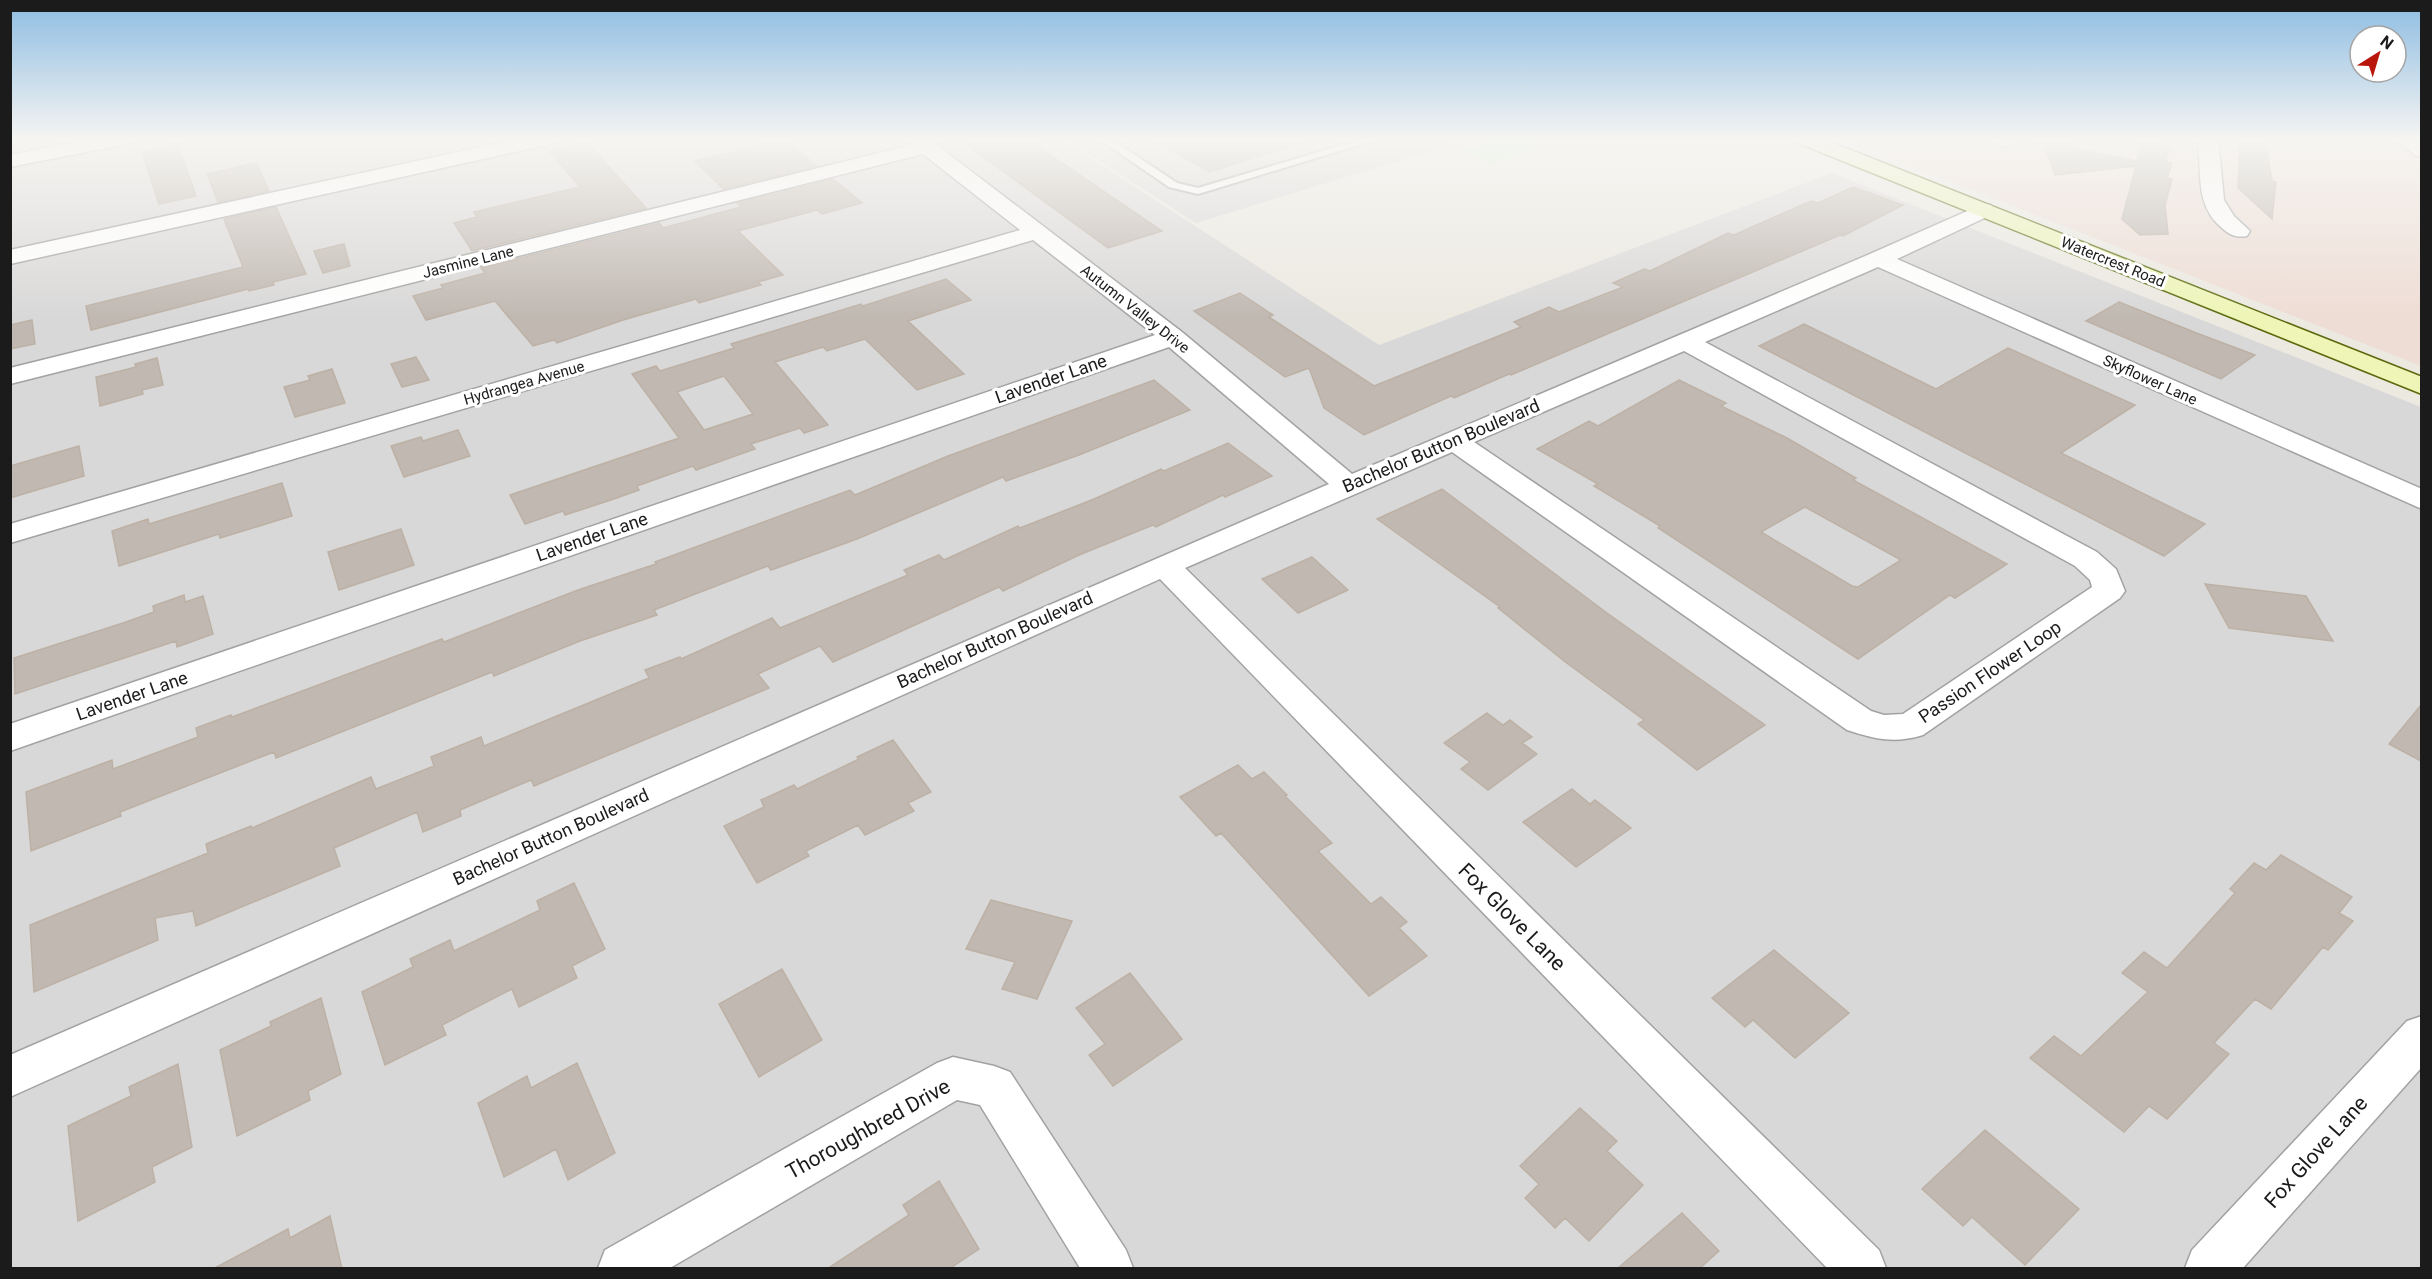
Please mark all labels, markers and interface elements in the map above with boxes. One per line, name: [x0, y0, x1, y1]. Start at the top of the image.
north arrow: [2348, 24, 2408, 84]
text: N: [2376, 31, 2397, 53]
street label: Watercrest Road: [2058, 233, 2168, 291]
street label: Jasmine Lane: [420, 242, 516, 282]
street label: Autumn Valley Drive: [1077, 261, 1193, 357]
street label: Lavender Lane: [992, 350, 1109, 407]
street label: Skyflower Lane: [2100, 351, 2200, 409]
street label: Hydrangea Avenue: [462, 357, 586, 409]
street label: Bachelor Button Boulevard: [1339, 394, 1543, 497]
street label: Lavender Lane: [533, 508, 650, 565]
street label: Bachelor Button Boulevard: [894, 587, 1096, 692]
street label: Passion Flower Loop: [1915, 616, 2065, 727]
street label: Lavender Lane: [73, 667, 190, 724]
street label: Bachelor Button Boulevard: [450, 784, 652, 889]
street label: Fox Glove Lane: [1453, 858, 1571, 976]
street label: Thoroughbred Drive: [782, 1074, 954, 1184]
street label: Fox Glove Lane: [2260, 1091, 2372, 1213]

